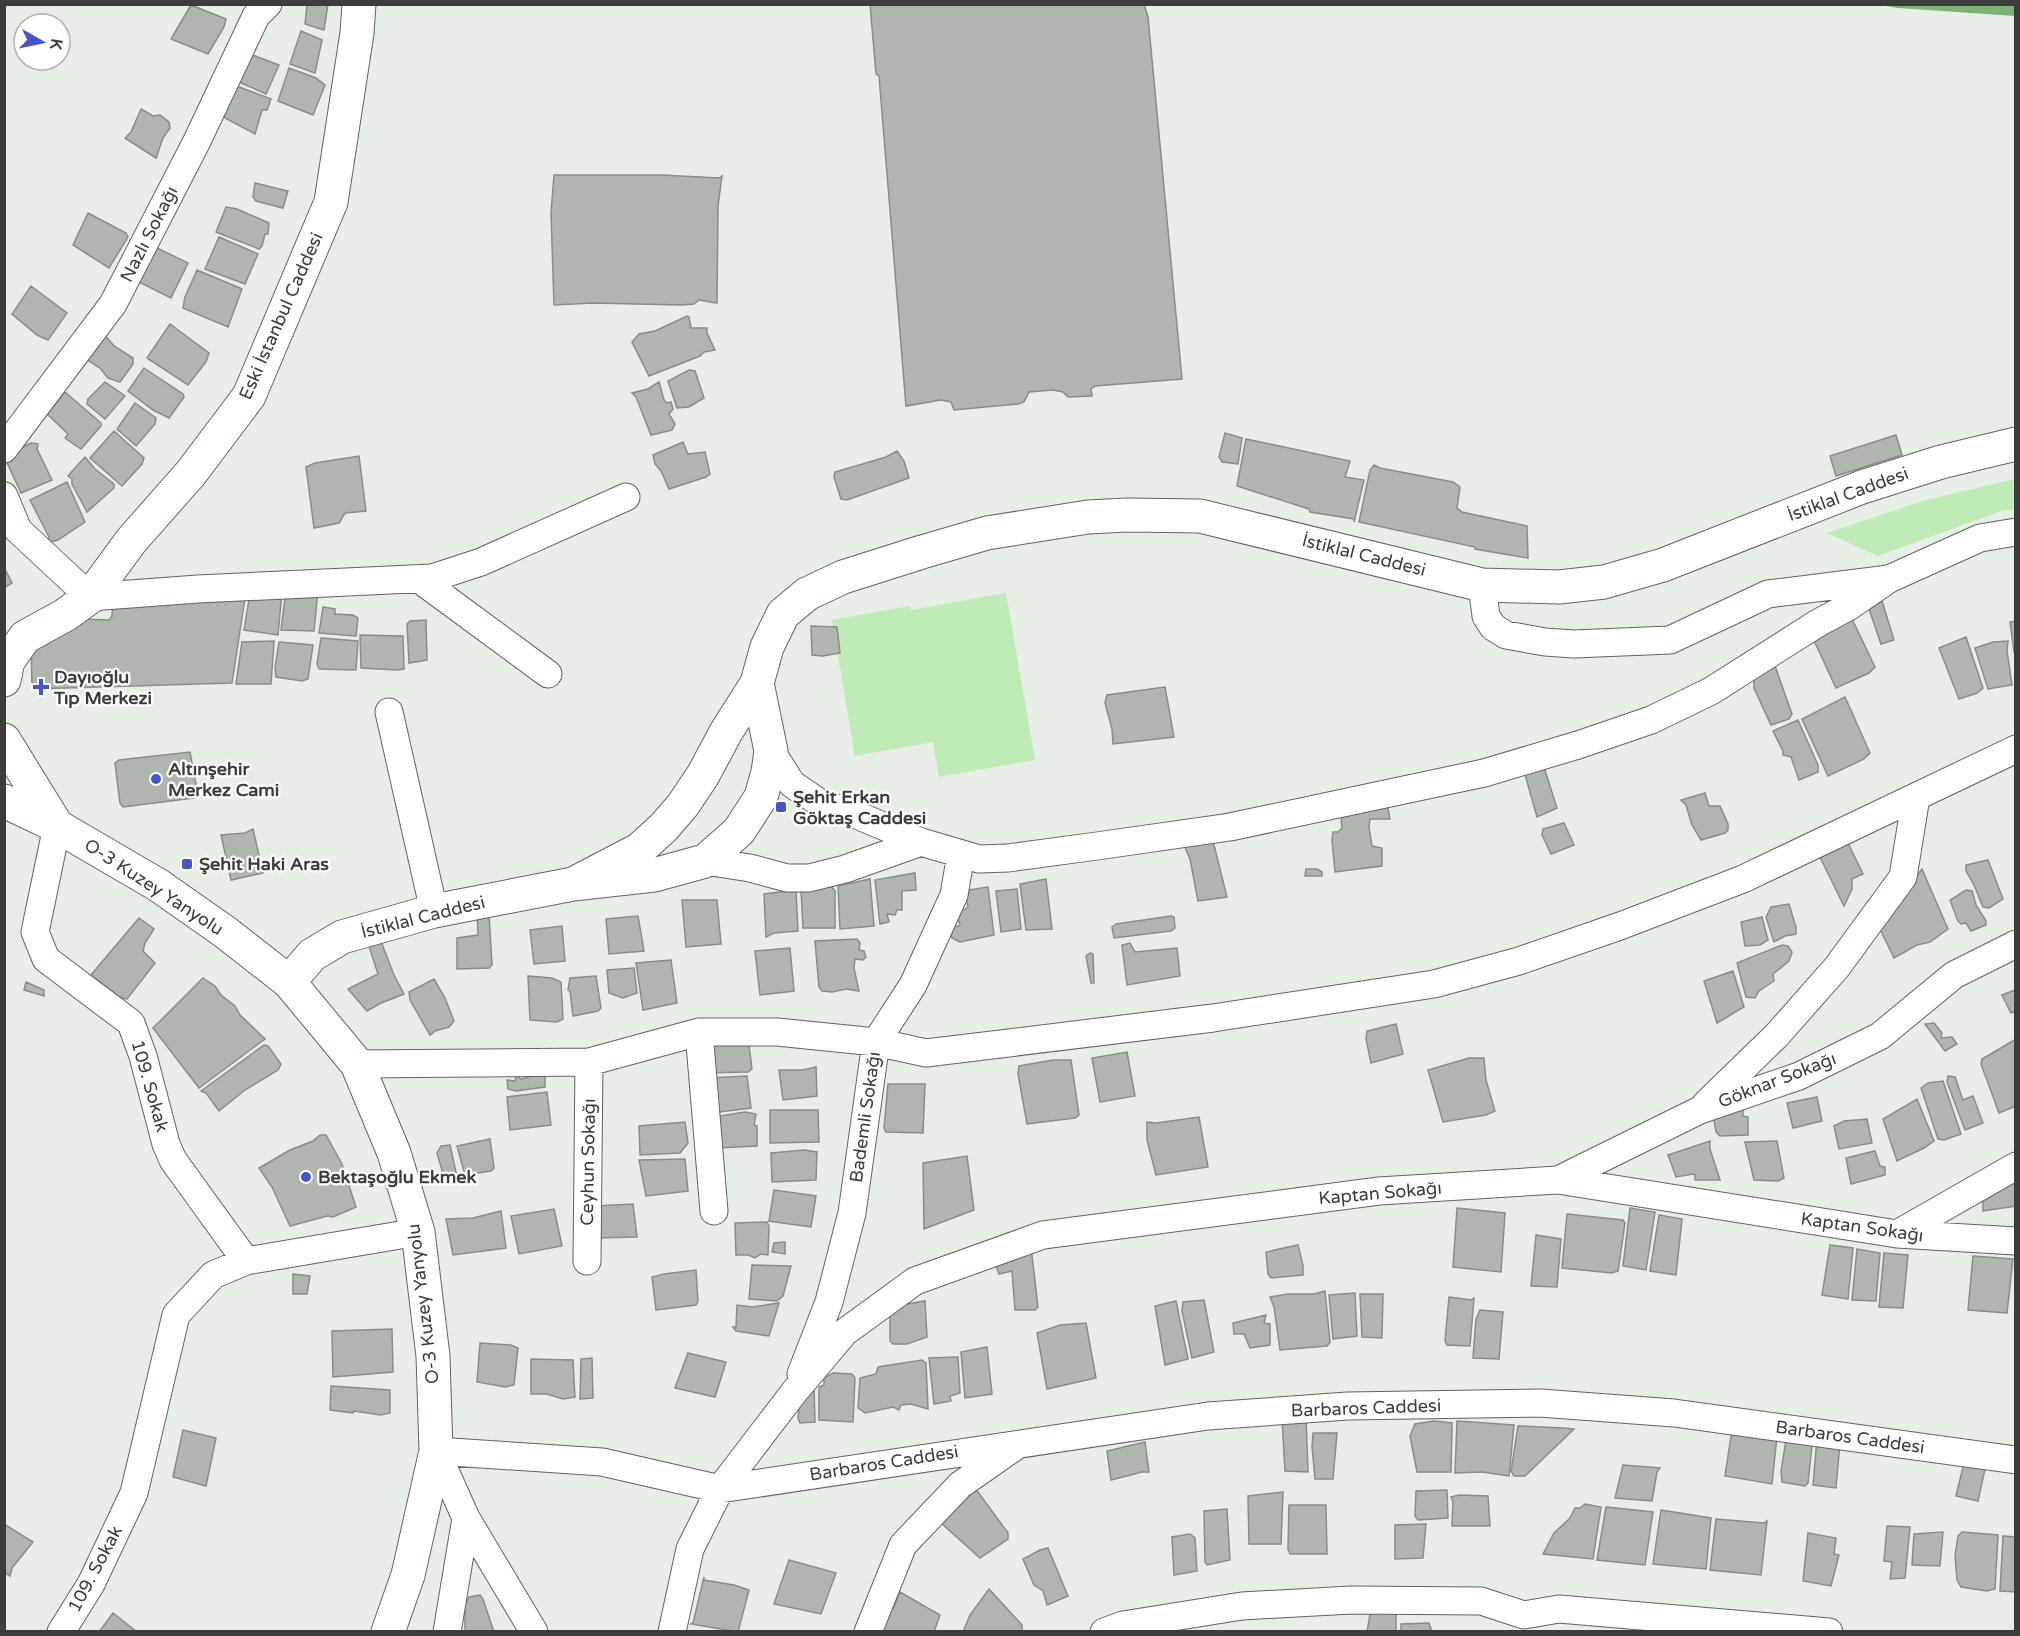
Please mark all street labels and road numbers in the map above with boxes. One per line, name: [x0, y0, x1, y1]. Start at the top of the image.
street label: Nazlı Sokağı: [115, 182, 183, 286]
street label: Eski İstanbul Caddesi: [234, 229, 328, 403]
street label: İstiklal Caddesi: [1785, 462, 1911, 526]
street label: İstiklal Caddesi: [1300, 529, 1428, 581]
street label: O-3 Kuzey Yanyolu: [80, 834, 228, 940]
street label: İstiklal Caddesi: [359, 891, 487, 943]
street label: 109. Sokak: [126, 1037, 174, 1135]
street label: Göknar Sokağı: [1715, 1047, 1839, 1113]
street label: Bademli Sokağı: [845, 1050, 885, 1184]
street label: Ceyhun Sokağı: [576, 1098, 600, 1226]
street label: Kaptan Sokağı: [1317, 1177, 1443, 1209]
street label: Kaptan Sokağı: [1799, 1207, 1925, 1247]
street label: O-3 Kuzey Yanyolu: [402, 1223, 444, 1385]
street label: Barbaros Caddesi: [1290, 1394, 1442, 1422]
street label: Barbaros Caddesi: [1774, 1416, 1926, 1458]
street label: Barbaros Caddesi: [808, 1440, 960, 1486]
street label: 109. Sokak: [63, 1522, 127, 1616]

